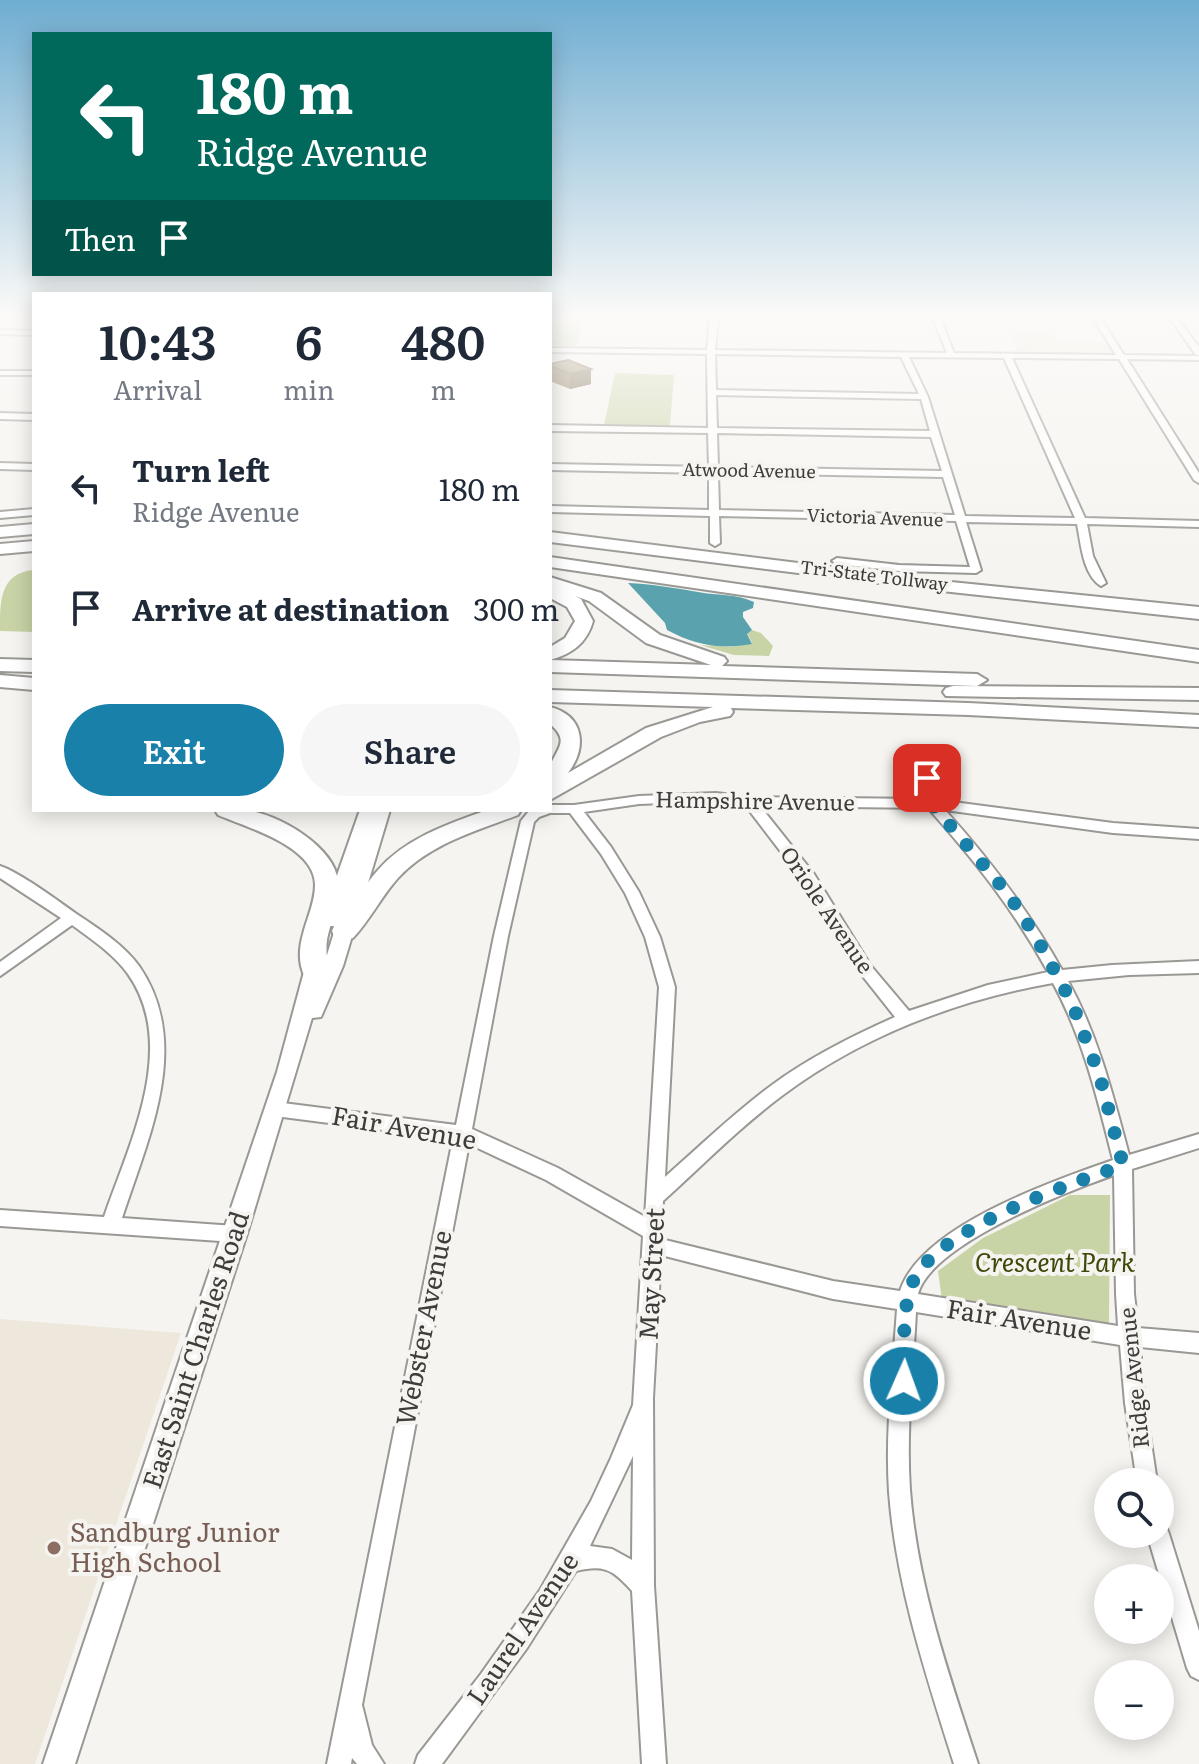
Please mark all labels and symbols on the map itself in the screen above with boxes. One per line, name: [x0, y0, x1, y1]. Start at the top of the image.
street label: Atwood Avenue: [682, 455, 816, 484]
street label: Victoria Avenue: [806, 501, 944, 532]
street label: Tri-State Tollway: [799, 552, 950, 597]
pin: [893, 744, 961, 812]
street label: Hampshire Avenue: [655, 781, 855, 818]
street label: Oriole Avenue: [773, 839, 883, 979]
street label: Fair Avenue: [329, 1094, 480, 1157]
street label: East Saint Charles Road: [130, 1205, 257, 1493]
street label: May Street: [627, 1206, 672, 1341]
street label: Webster Avenue: [384, 1227, 460, 1428]
park label: Crescent Park: [975, 1241, 1136, 1280]
street label: Fair Avenue: [944, 1287, 1095, 1348]
street label: Ridge Avenue: [1109, 1306, 1156, 1450]
position arrow: [862, 1339, 946, 1423]
place label: Sandburg Junior High School: [70, 1511, 280, 1580]
marker: Sandburg Junior High School: [45, 1539, 63, 1557]
street label: Laurel Avenue: [455, 1543, 587, 1712]

